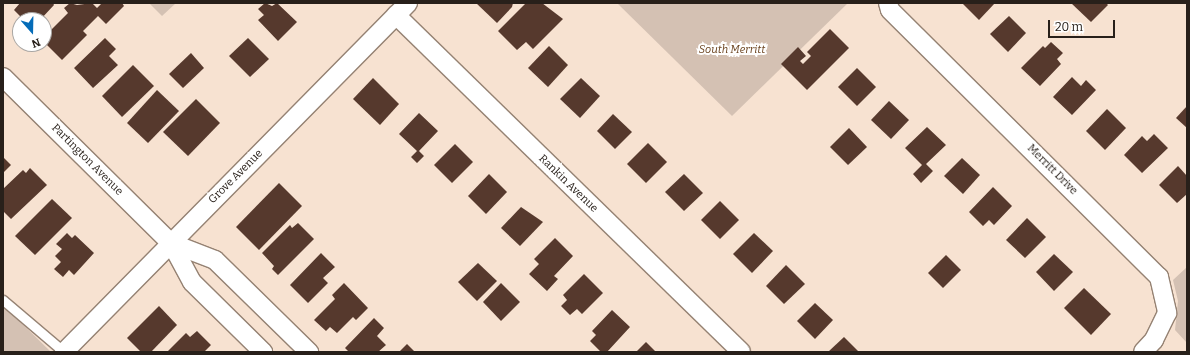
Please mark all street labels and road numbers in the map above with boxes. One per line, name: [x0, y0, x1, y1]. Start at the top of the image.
street label: Partington Avenue: [49, 122, 125, 198]
street label: Merritt Drive: [1024, 142, 1080, 198]
street label: Grove Avenue: [206, 147, 266, 207]
street label: Rankin Avenue: [536, 152, 600, 216]

